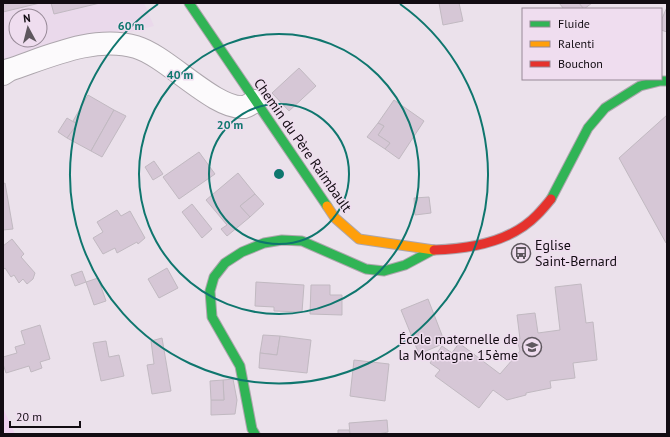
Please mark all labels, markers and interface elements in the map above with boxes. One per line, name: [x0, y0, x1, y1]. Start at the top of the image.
north arrow: [8, 8, 48, 48]
legend: [522, 8, 662, 80]
text: N: [22, 11, 31, 25]
text: Fluide: [558, 16, 590, 31]
text: 60 m: [118, 18, 144, 33]
text: Ralenti: [558, 36, 594, 51]
text: Bouchon: [558, 56, 603, 71]
text: 40 m: [167, 67, 193, 82]
street label: Chemin du Père Raimbault: [250, 75, 356, 216]
text: 20 m: [217, 117, 243, 132]
centre of rings: [272, 167, 286, 181]
place label: Eglise Saint-Bernard: [535, 236, 617, 270]
bus stop icon: Eglise Saint-Bernard: [510, 242, 532, 264]
place label: École maternelle de la Montagne 15ème: [398, 330, 518, 364]
school or university icon: École maternelle de la Montagne 15ème: [521, 336, 543, 358]
scale bar: [10, 403, 80, 429]
text: 20 m: [16, 409, 42, 424]

